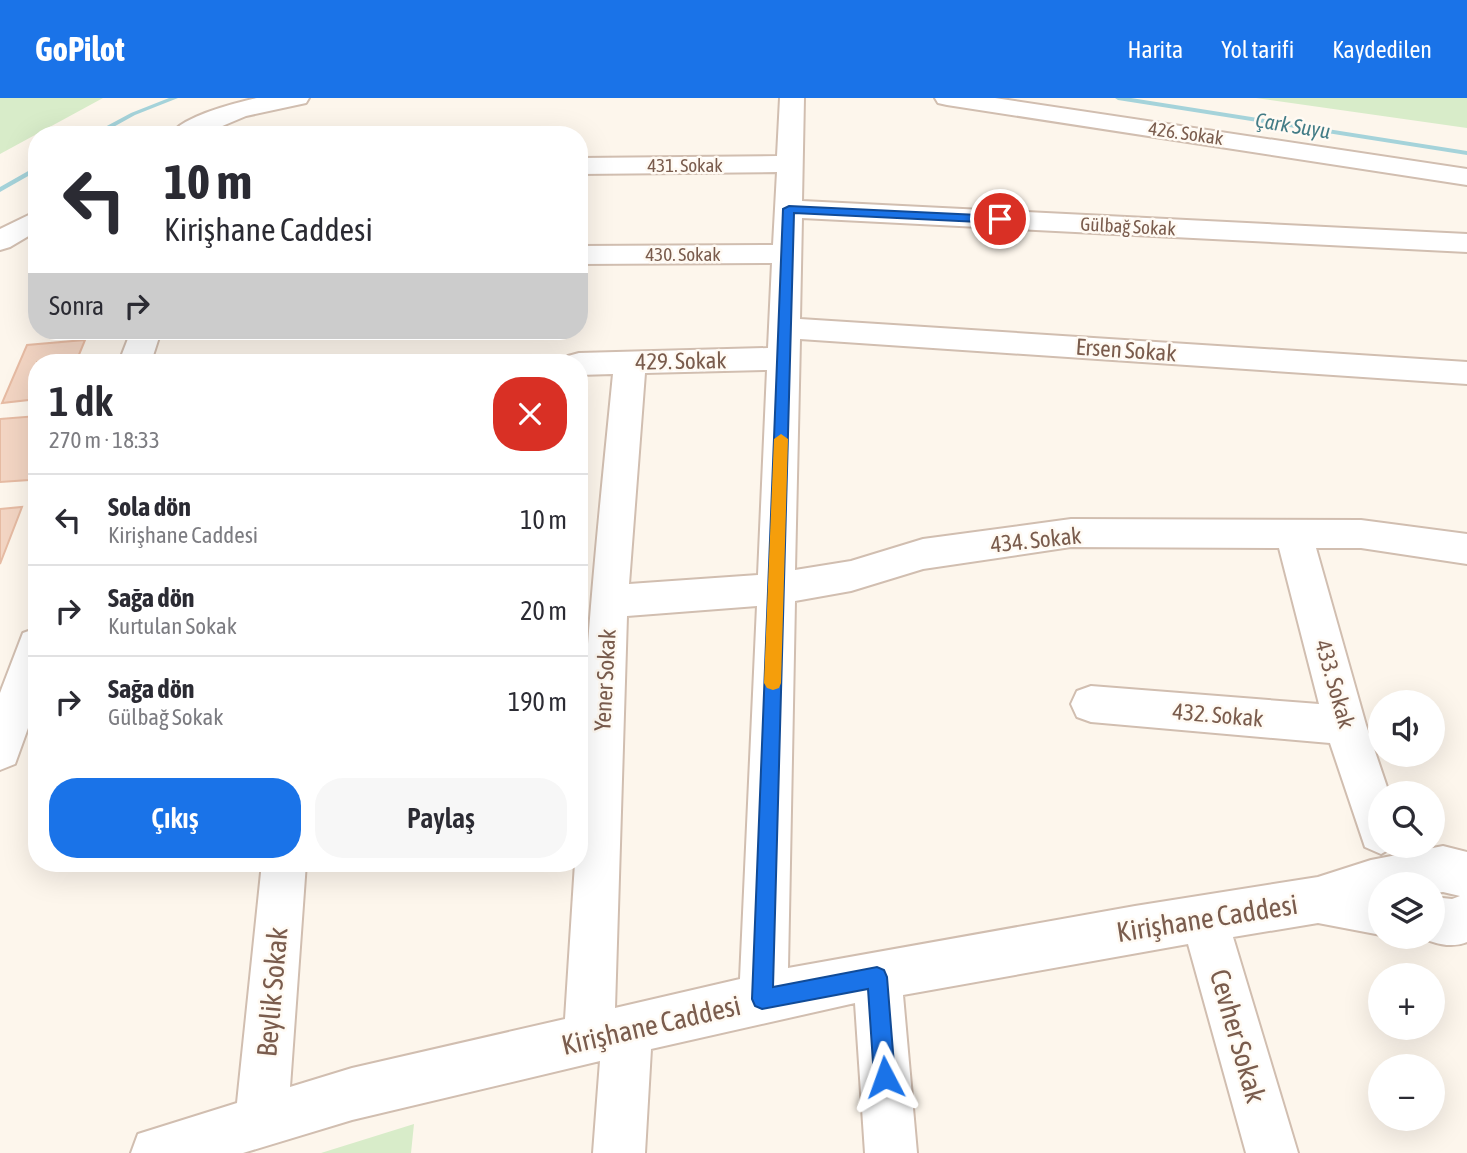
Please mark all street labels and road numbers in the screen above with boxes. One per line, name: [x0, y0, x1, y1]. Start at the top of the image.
street label: 426. Sokak: [1147, 117, 1225, 149]
street label: 431. Sokak: [647, 154, 723, 176]
street label: Gülbağ Sokak: [1080, 213, 1177, 240]
street label: 430. Sokak: [645, 243, 721, 265]
street label: Ersen Sokak: [1075, 334, 1177, 366]
street label: 429. Sokak: [635, 347, 727, 375]
street label: 434. Sokak: [989, 522, 1083, 558]
street label: Yener Sokak: [589, 628, 621, 732]
street label: 433. Sokak: [1310, 637, 1360, 731]
street label: 432. Sokak: [1171, 698, 1265, 732]
street label: Kirişhane Caddesi: [1114, 888, 1300, 948]
street label: Beylik Sokak: [250, 926, 294, 1058]
street label: Cevher Sokak: [1204, 965, 1272, 1107]
street label: Kirişhane Caddesi: [558, 989, 744, 1061]

